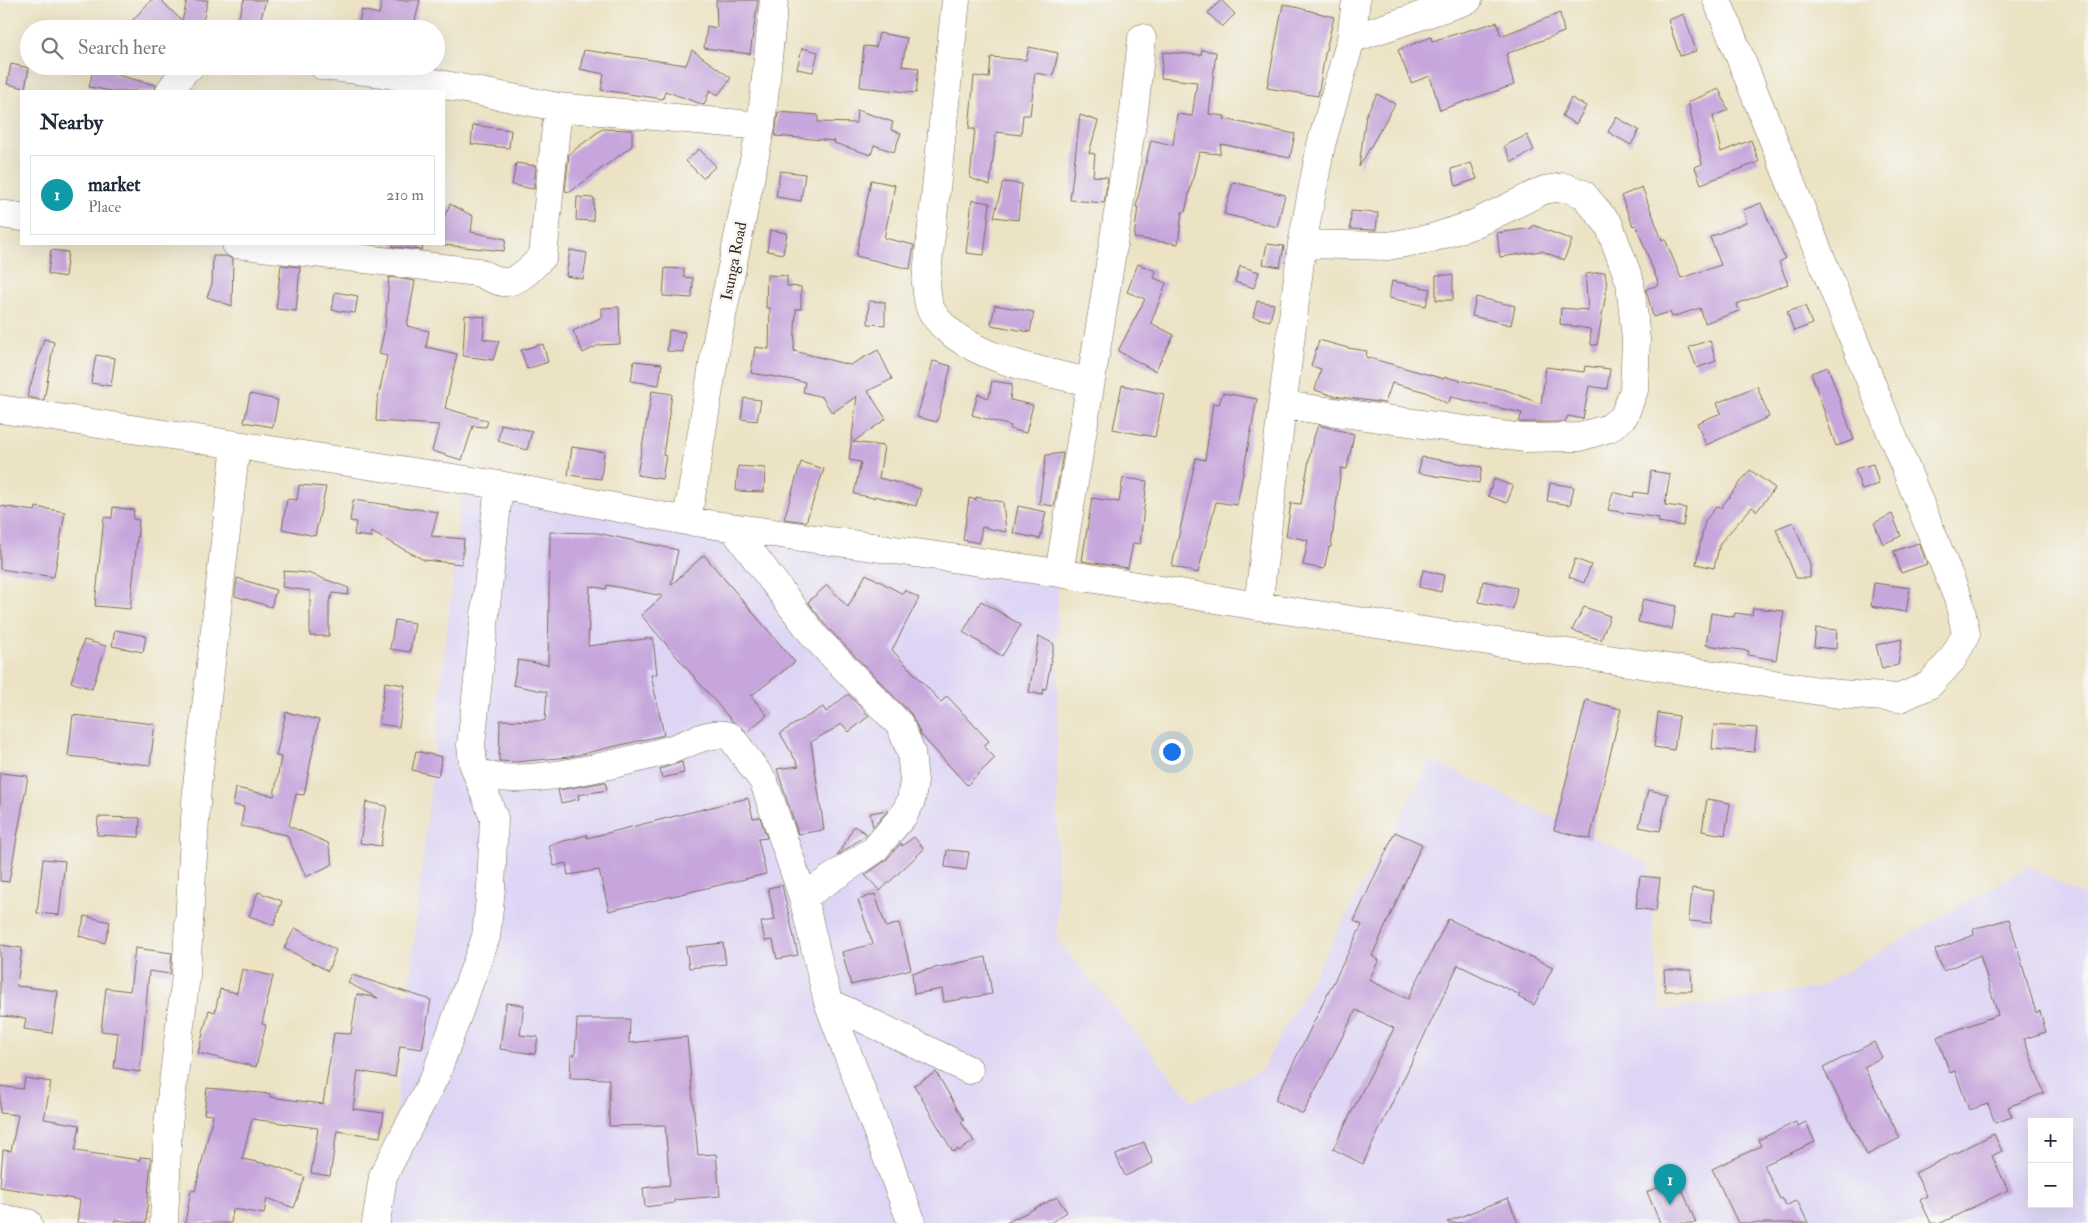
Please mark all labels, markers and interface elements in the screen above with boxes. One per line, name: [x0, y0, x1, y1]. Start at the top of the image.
search box: [20, 20, 445, 75]
icon: search: [38, 34, 66, 62]
text: Search here: [78, 36, 166, 60]
text: Nearby: [40, 109, 103, 136]
text: market: [88, 173, 140, 197]
text: 1: [54, 185, 60, 205]
text: 210 m: [386, 185, 424, 205]
text: Place: [88, 197, 121, 217]
street label: Isunga Road: [717, 220, 751, 302]
your location: [1159, 739, 1185, 765]
map controls: [2028, 1118, 2073, 1208]
button: +: [2028, 1118, 2073, 1163]
button: −: [2028, 1163, 2073, 1208]
pin: 1: [1654, 1164, 1686, 1205]

